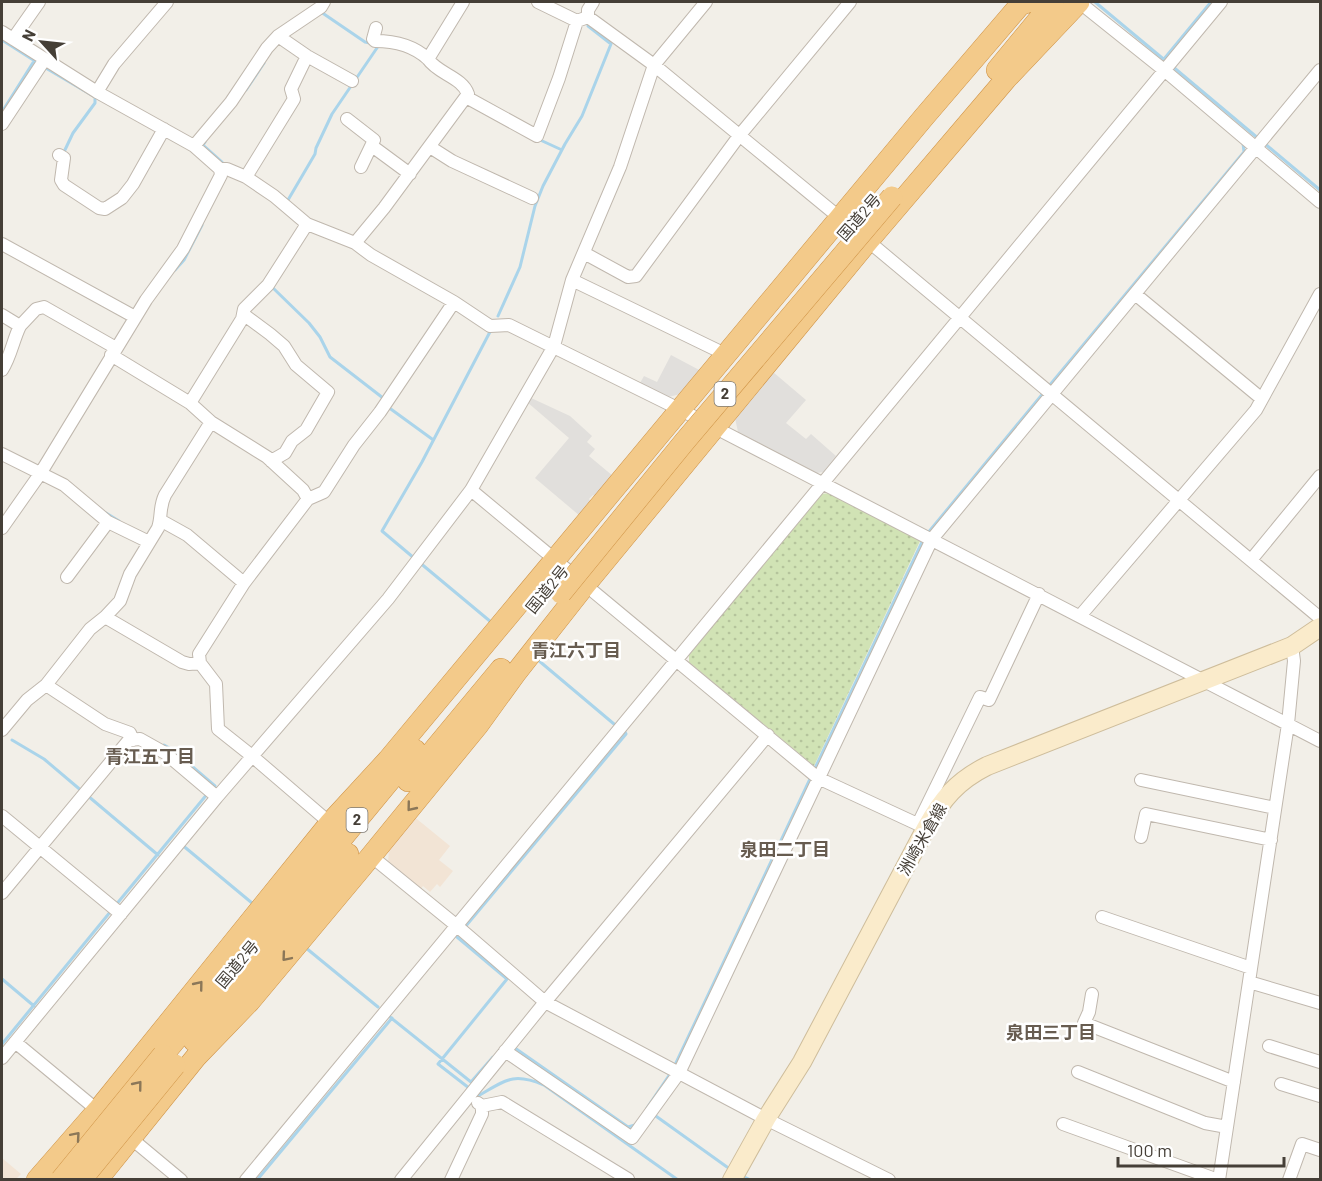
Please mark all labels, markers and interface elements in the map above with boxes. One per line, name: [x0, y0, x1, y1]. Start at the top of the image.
north arrow: [12, 12, 72, 72]
text: N: [17, 26, 39, 44]
street label: 国道2号: [833, 189, 884, 244]
road number: 2: [714, 382, 736, 406]
street label: 国道2号: [521, 561, 572, 617]
district label: 青江六丁目: [531, 639, 621, 661]
district label: 青江五丁目: [105, 745, 195, 767]
street label: 洲崎米倉線: [893, 799, 950, 878]
one-way arrow: [407, 800, 418, 811]
road number: 2: [346, 808, 368, 832]
district label: 泉田二丁目: [740, 838, 830, 860]
street label: 国道2号: [211, 936, 262, 991]
one-way arrow: [283, 950, 294, 961]
one-way arrow: [192, 981, 203, 992]
district label: 泉田三丁目: [1006, 1021, 1096, 1043]
one-way arrow: [131, 1081, 142, 1092]
scale bar: [1118, 1130, 1284, 1168]
one-way arrow: [69, 1132, 80, 1143]
text: 100 m: [1127, 1139, 1172, 1161]

